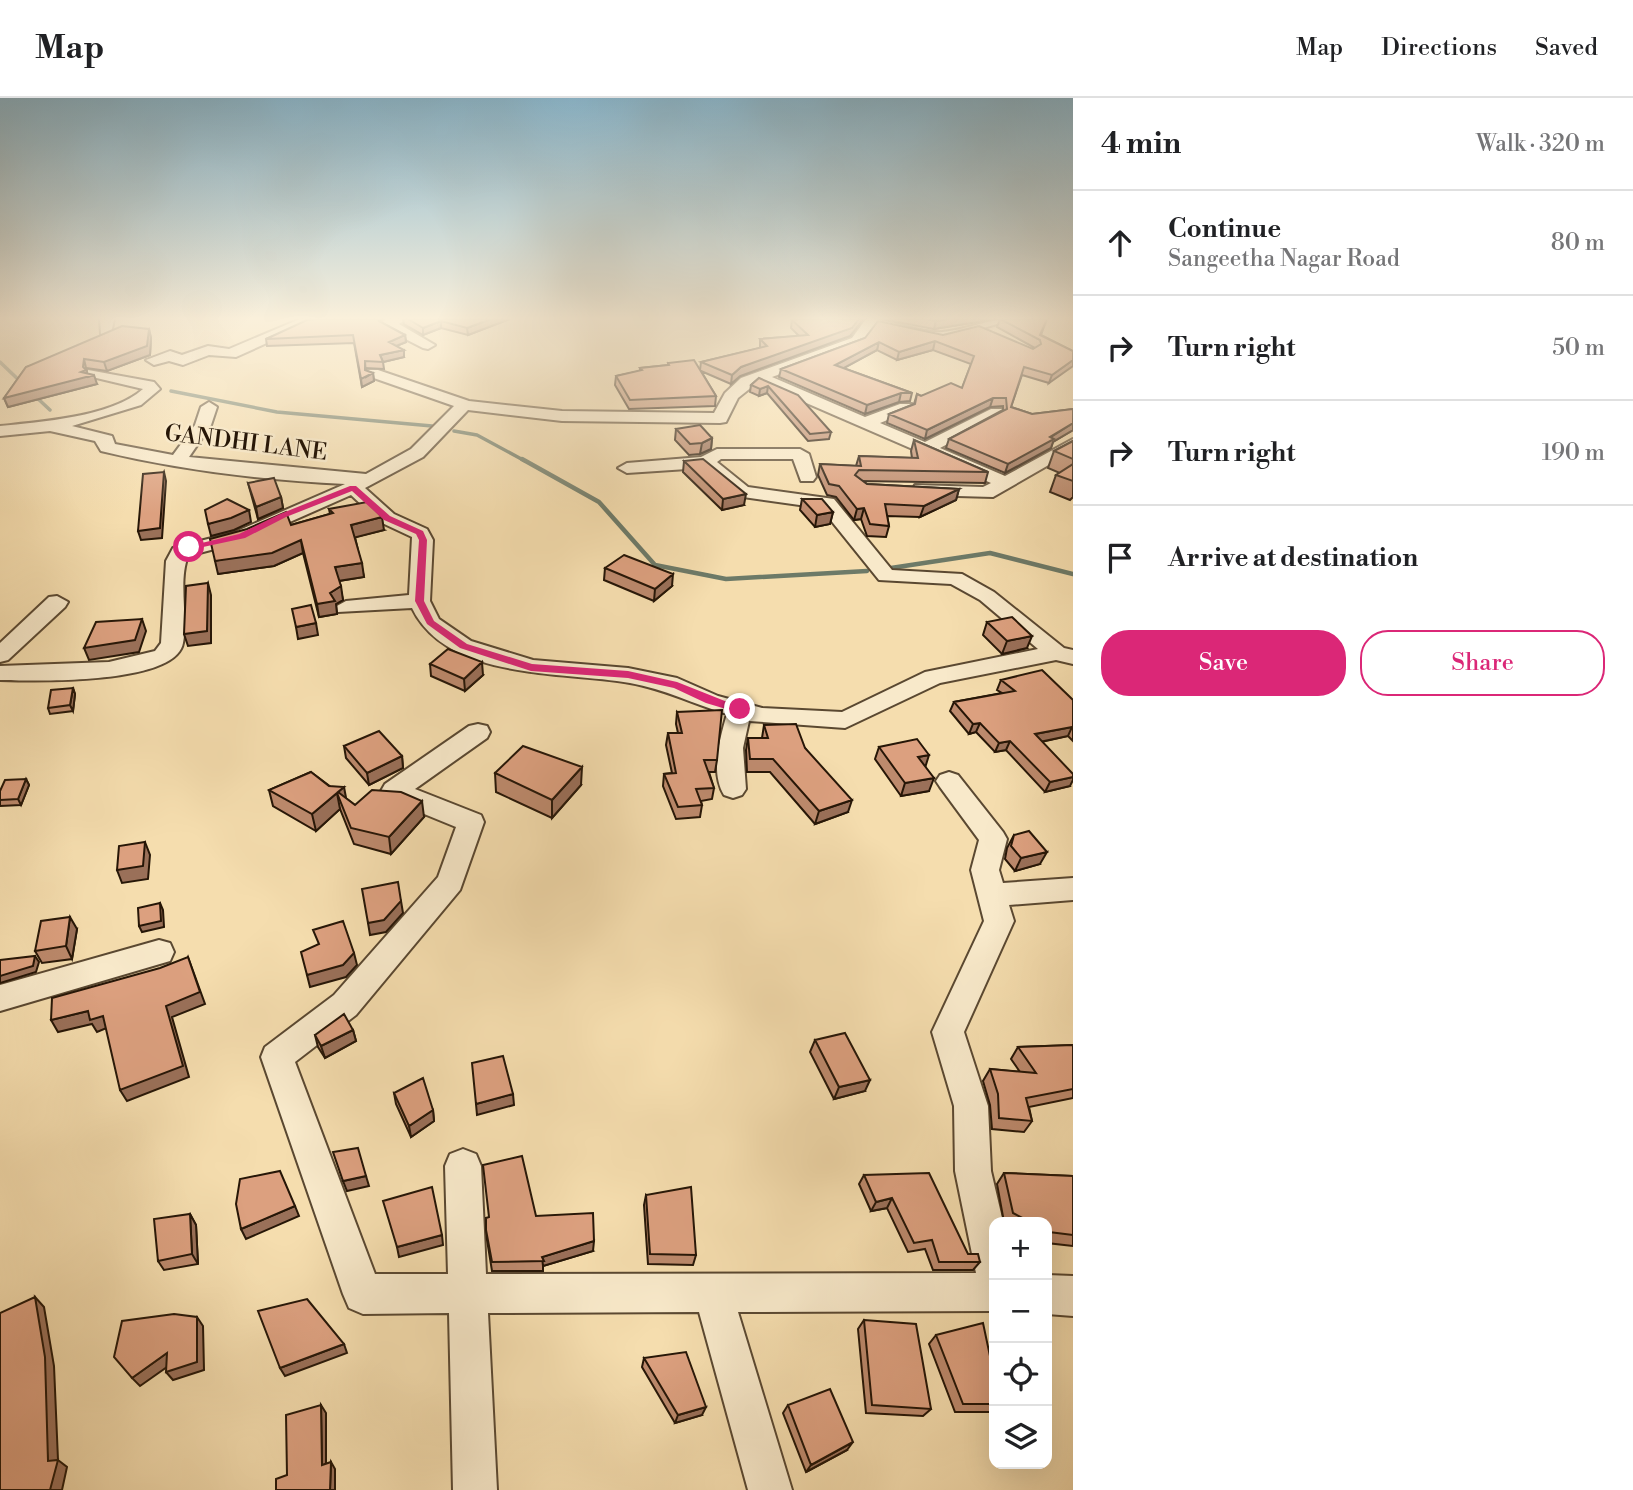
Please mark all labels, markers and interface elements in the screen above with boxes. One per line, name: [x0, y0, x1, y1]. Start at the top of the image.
text: Map: [35, 28, 104, 69]
text: Map: [1296, 33, 1343, 63]
text: Directions: [1381, 33, 1497, 63]
text: Saved: [1535, 33, 1598, 63]
text: 4 min: [1101, 125, 1181, 163]
text: Walk · 320 m: [1476, 130, 1605, 158]
text: Continue: [1168, 213, 1281, 245]
icon: ahead: [1101, 224, 1139, 262]
text: 80 m: [1551, 229, 1605, 257]
text: Sangeetha Nagar Road: [1168, 245, 1400, 273]
icon: right: [1101, 329, 1139, 367]
text: Turn right: [1168, 332, 1296, 364]
text: 50 m: [1552, 334, 1605, 362]
street label: GANDHI LANE: [163, 419, 329, 467]
icon: right: [1101, 434, 1139, 472]
text: Turn right: [1168, 437, 1296, 469]
text: 190 m: [1542, 439, 1605, 467]
route start: [173, 531, 204, 562]
icon: arrive: [1101, 539, 1139, 577]
text: Arrive at destination: [1168, 542, 1418, 574]
button: Save: [1101, 630, 1346, 696]
button: Share: [1360, 630, 1605, 696]
route end: [724, 693, 755, 724]
map controls: [989, 1217, 1052, 1469]
button: +: [989, 1217, 1052, 1280]
button: −: [989, 1280, 1052, 1343]
button: locate: [989, 1343, 1052, 1406]
button: layers: [989, 1406, 1052, 1469]

